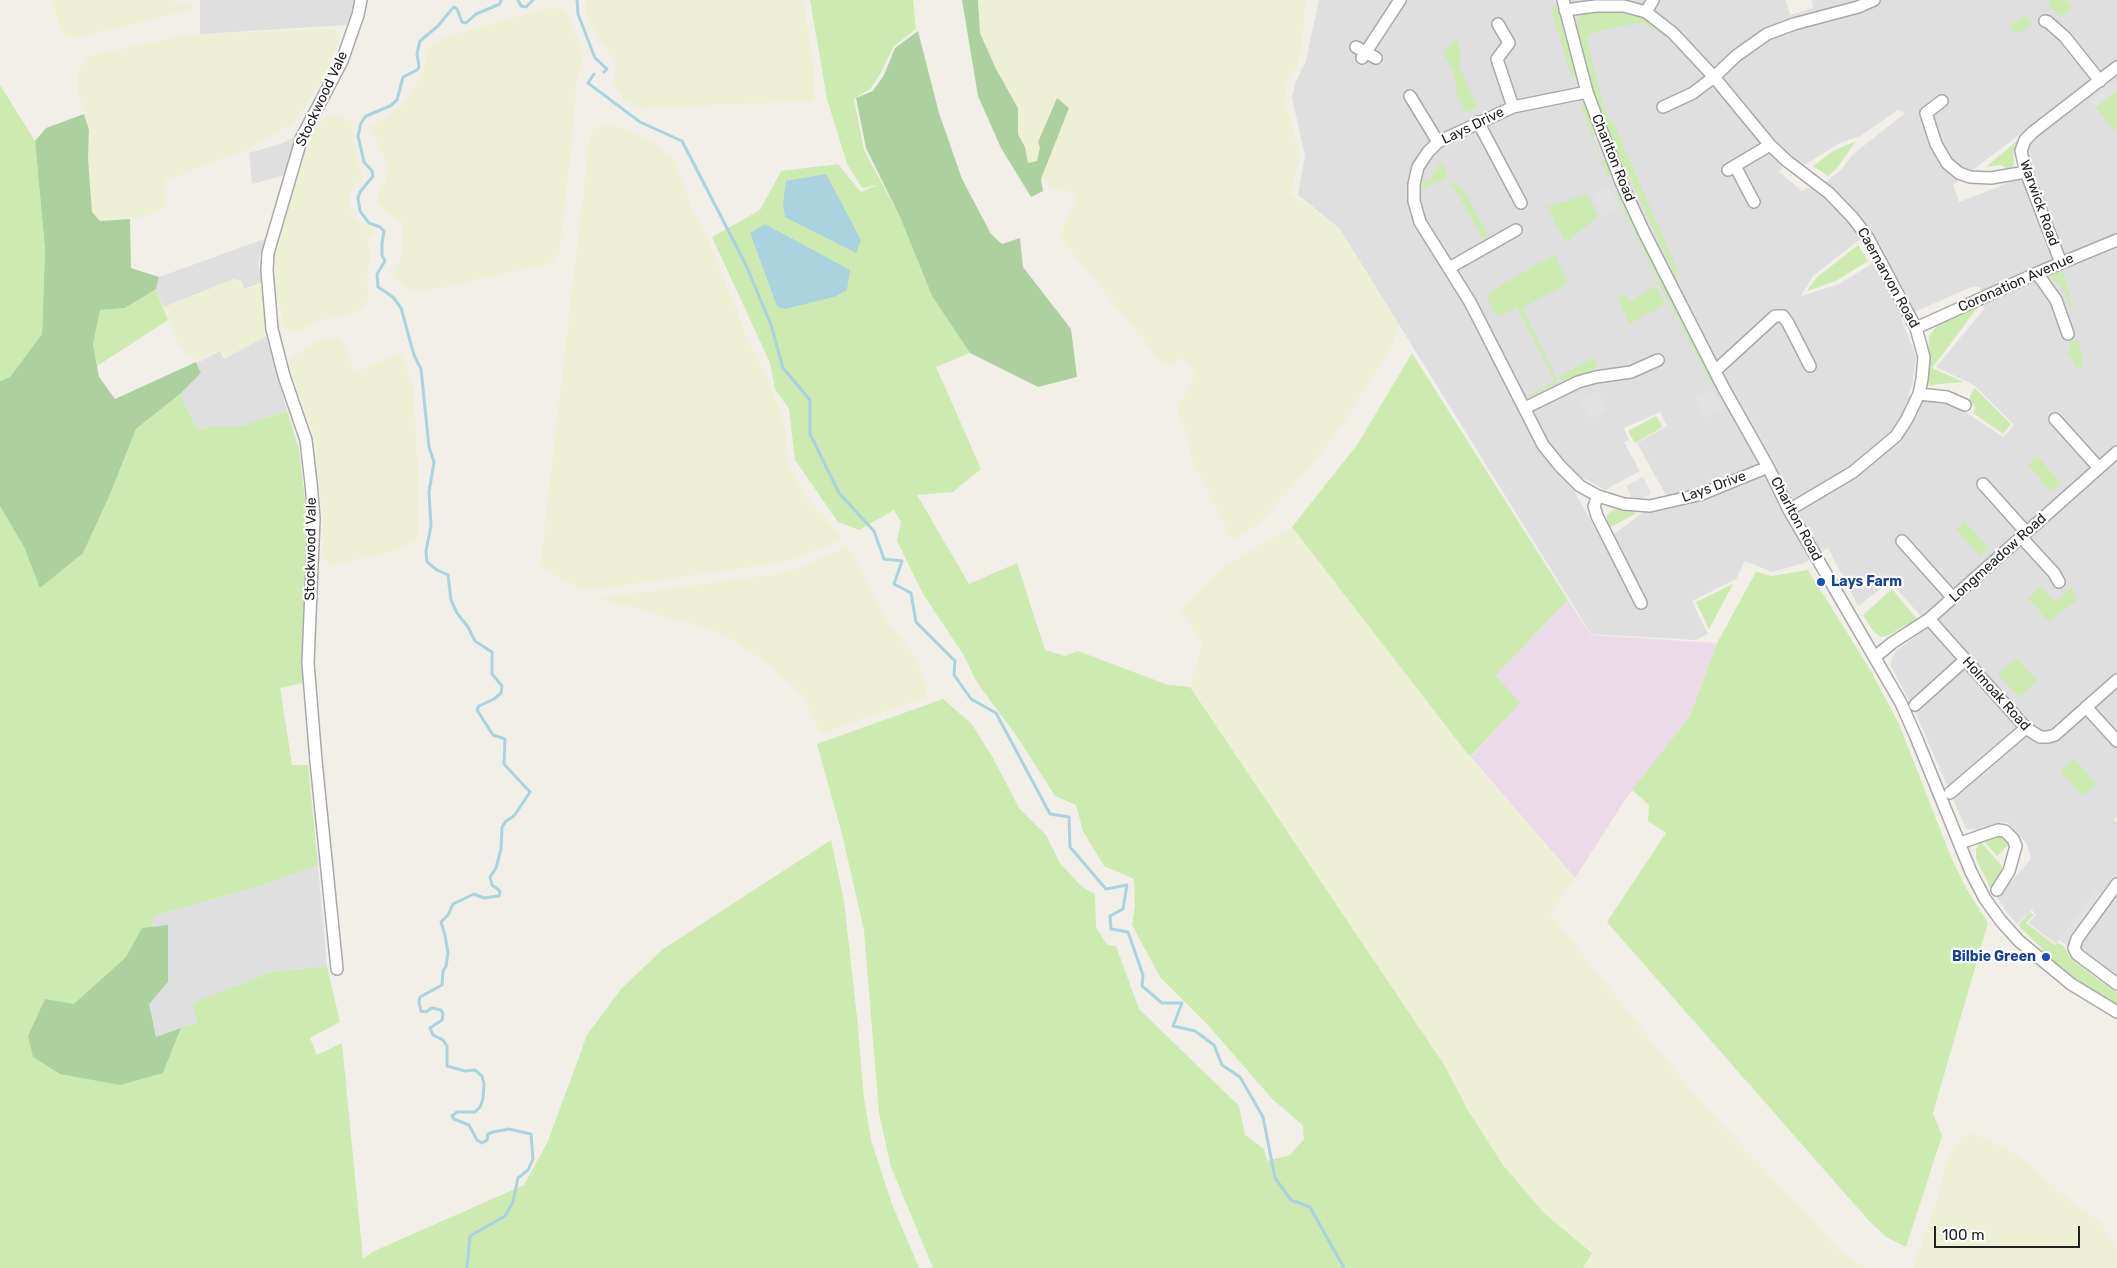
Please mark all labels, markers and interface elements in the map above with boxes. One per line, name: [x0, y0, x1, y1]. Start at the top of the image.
street label: Stockwood Vale: [293, 49, 351, 149]
street label: Lays Drive: [1439, 104, 1507, 148]
street label: Charlton Road: [1588, 112, 1638, 204]
street label: Warwick Road: [2016, 158, 2062, 248]
street label: Caernarvon Road: [1853, 225, 1923, 331]
street label: Coronation Avenue: [1956, 250, 2076, 316]
street label: Lays Drive: [1680, 468, 1748, 506]
street label: Charlton Road: [1767, 474, 1825, 564]
street label: Stockwood Vale: [302, 497, 320, 601]
street label: Longmeadow Road: [1946, 510, 2050, 606]
place label: Lays Farm: [1831, 574, 1902, 590]
marker: Lays Farm: [1815, 576, 1827, 588]
street label: Holmoak Road: [1958, 654, 2034, 734]
place label: Bilbie Green: [1952, 949, 2036, 965]
marker: Bilbie Green: [2040, 951, 2052, 963]
scale bar: [1937, 1216, 2083, 1248]
text: 100 m: [1942, 1226, 1984, 1244]

